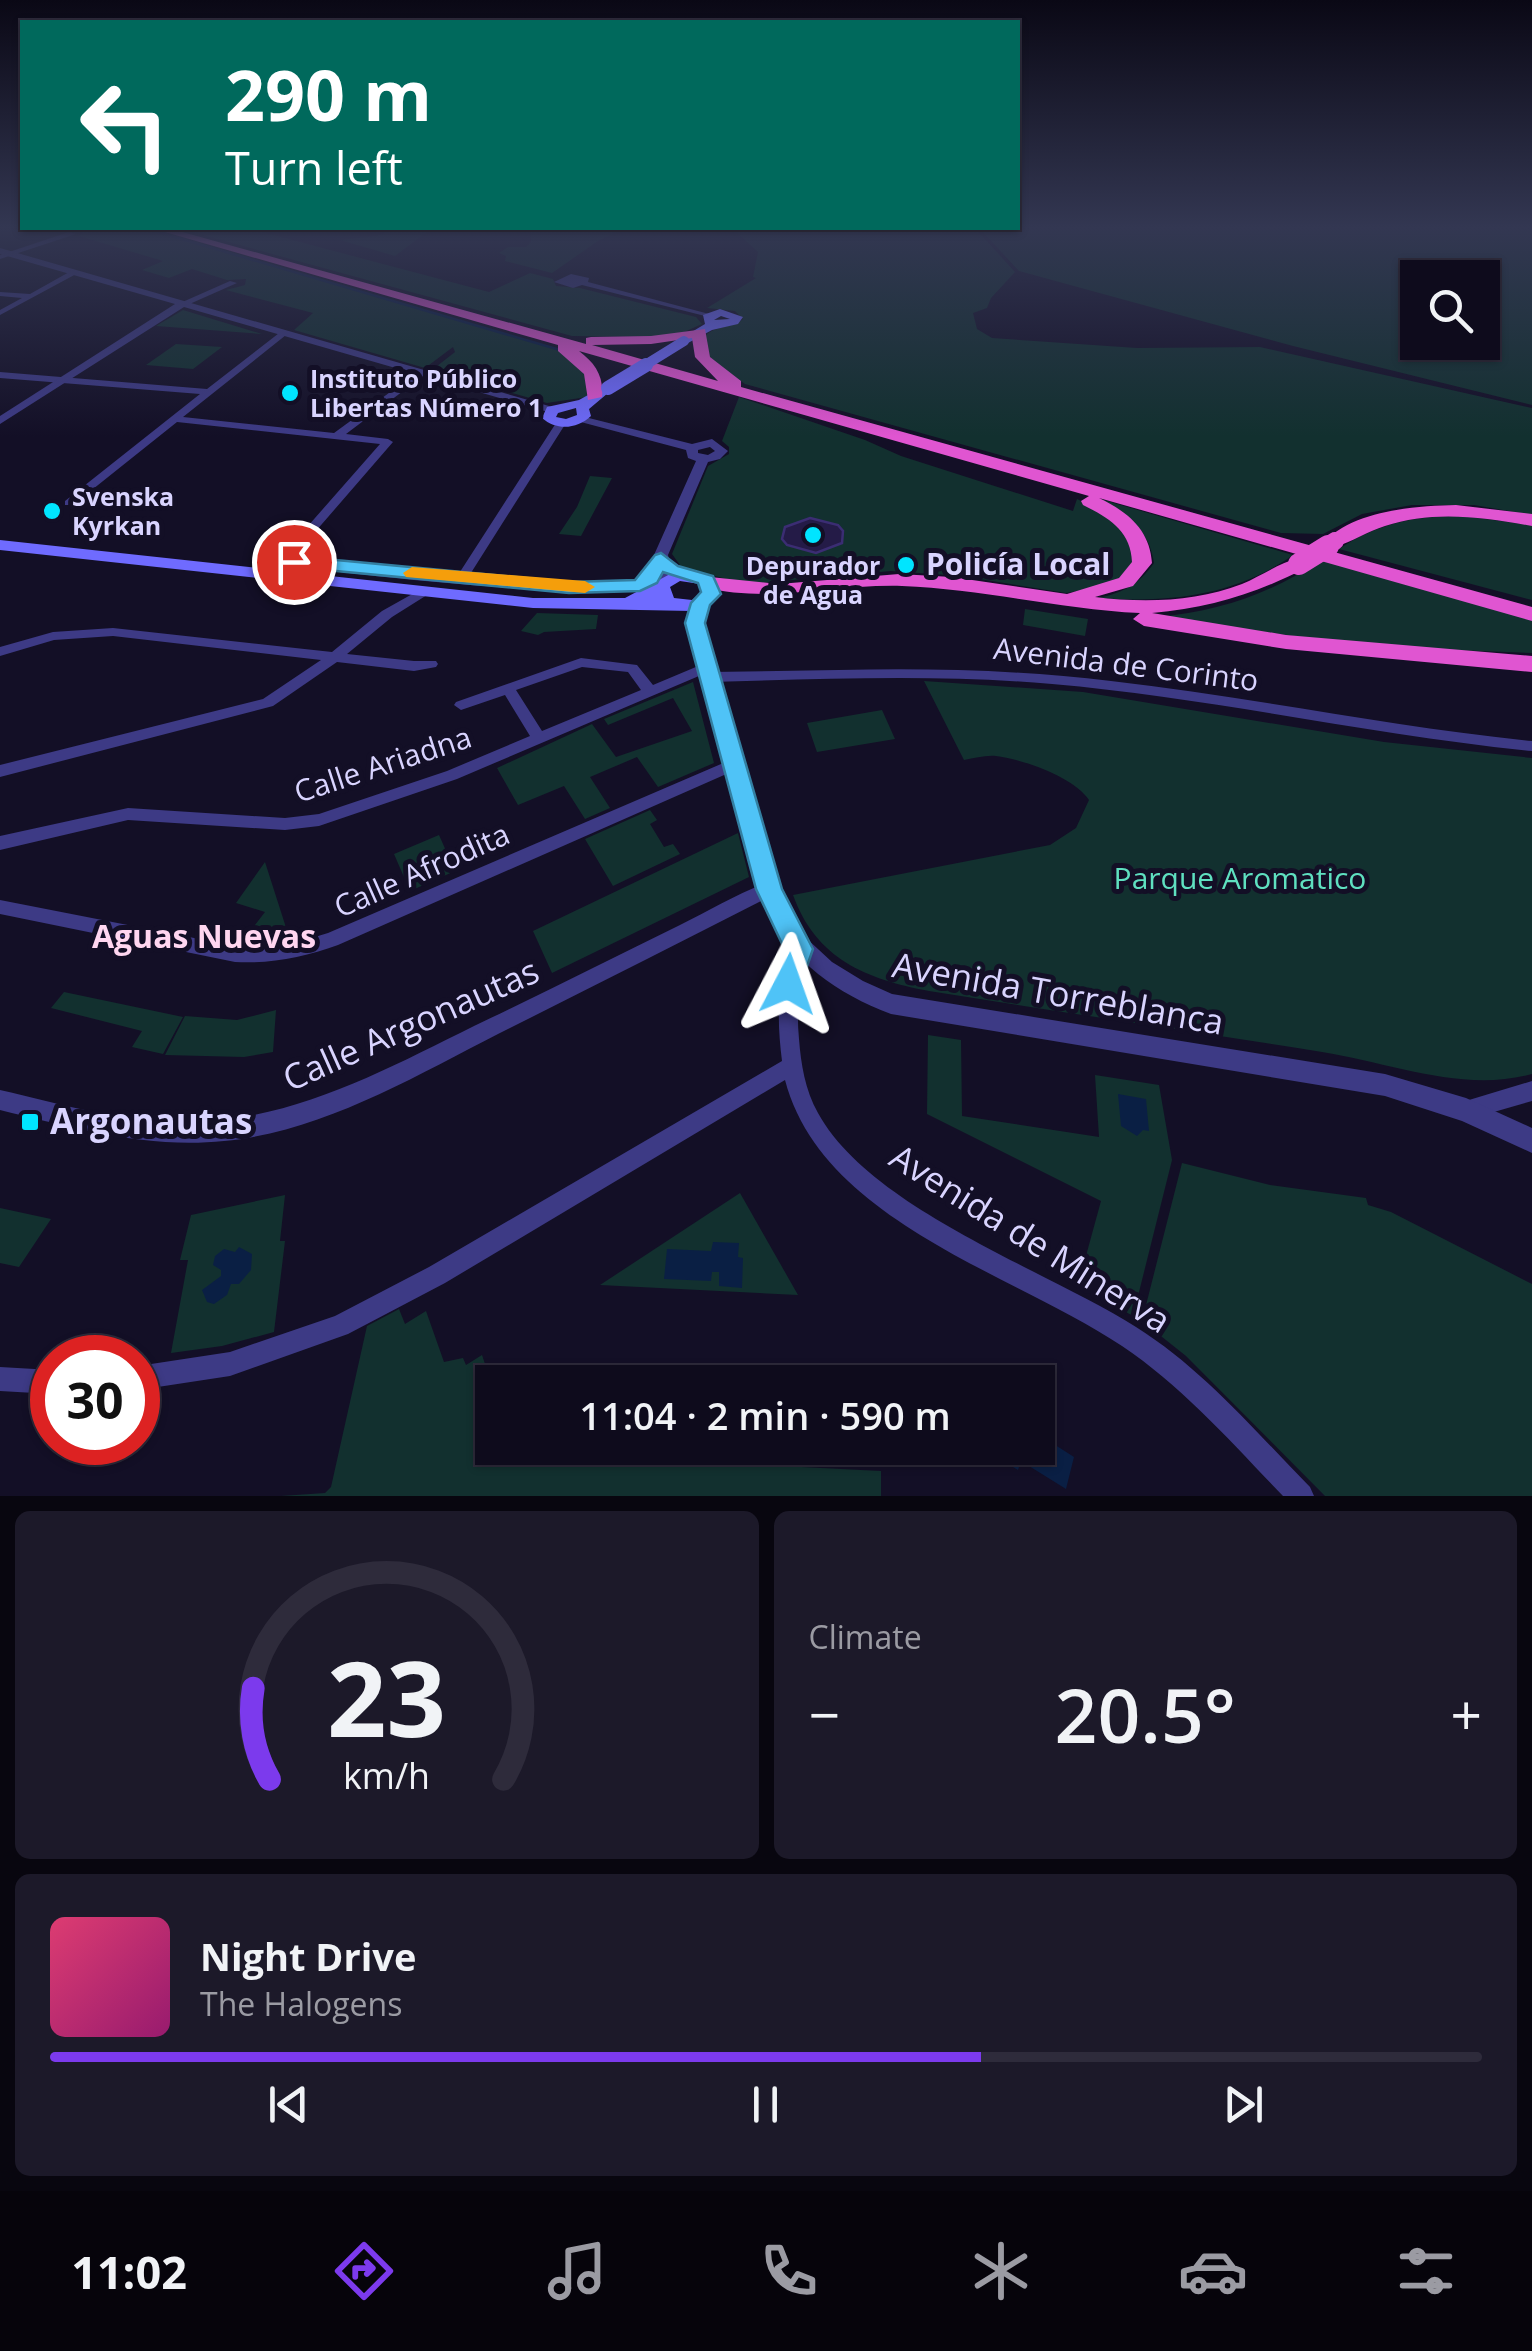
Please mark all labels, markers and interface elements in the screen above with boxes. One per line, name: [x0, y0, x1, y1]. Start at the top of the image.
text: 290 m: [225, 46, 432, 142]
icon: left: [60, 60, 190, 190]
text: Turn left: [225, 137, 403, 198]
map controls: [1400, 260, 1500, 360]
button: search: [1400, 260, 1500, 360]
place label: Instituto Público Libertas Número 1: [310, 361, 542, 424]
marker: Instituto Público Libertas Número 1: [279, 382, 301, 404]
place label: Svenska Kyrkan: [72, 479, 174, 542]
marker: Svenska Kyrkan: [41, 500, 63, 522]
pin: [252, 520, 337, 605]
marker: Depurador de Agua: [802, 524, 824, 546]
icon: arrive: [267, 535, 322, 590]
place label: Policía Local: [926, 543, 1110, 584]
place label: Depurador de Agua: [746, 548, 880, 611]
marker: Policía Local: [895, 554, 917, 576]
street label: Avenida de Corinto: [991, 627, 1261, 700]
street label: Calle Ariadna: [289, 716, 476, 812]
street label: Calle Afrodita: [327, 813, 516, 927]
park label: Parque Aromatico: [1114, 857, 1366, 898]
district label: Aguas Nuevas: [92, 914, 316, 957]
position arrow: [736, 932, 840, 1036]
street label: Avenida Torreblanca: [889, 940, 1228, 1045]
street label: Calle Argonautas: [275, 946, 546, 1101]
place label: Argonautas: [50, 1097, 252, 1144]
marker: Argonautas: [19, 1111, 41, 1133]
street label: Avenida de Minerva: [882, 1132, 1180, 1343]
speed limit sign: 30: [30, 1335, 160, 1465]
text: 11:04 · 2 min · 590 m: [579, 1389, 951, 1441]
text: Climate: [809, 1615, 922, 1658]
text: 23: [327, 1626, 446, 1767]
text: 20.5°: [1055, 1663, 1236, 1765]
text: −: [809, 1676, 840, 1751]
text: +: [1451, 1676, 1482, 1751]
text: km/h: [343, 1751, 430, 1799]
text: Night Drive: [200, 1930, 416, 1982]
text: The Halogens: [200, 1982, 402, 2025]
icon: previous: [261, 2077, 316, 2132]
icon: pause: [738, 2077, 793, 2132]
icon: next: [1216, 2077, 1271, 2132]
icon: directions: [329, 2236, 399, 2306]
icon: music: [542, 2236, 612, 2306]
icon: phone: [754, 2236, 824, 2306]
icon: climate: [966, 2236, 1036, 2306]
icon: car: [1178, 2236, 1248, 2306]
icon: filters: [1391, 2236, 1461, 2306]
text: 11:02: [71, 2241, 187, 2302]

